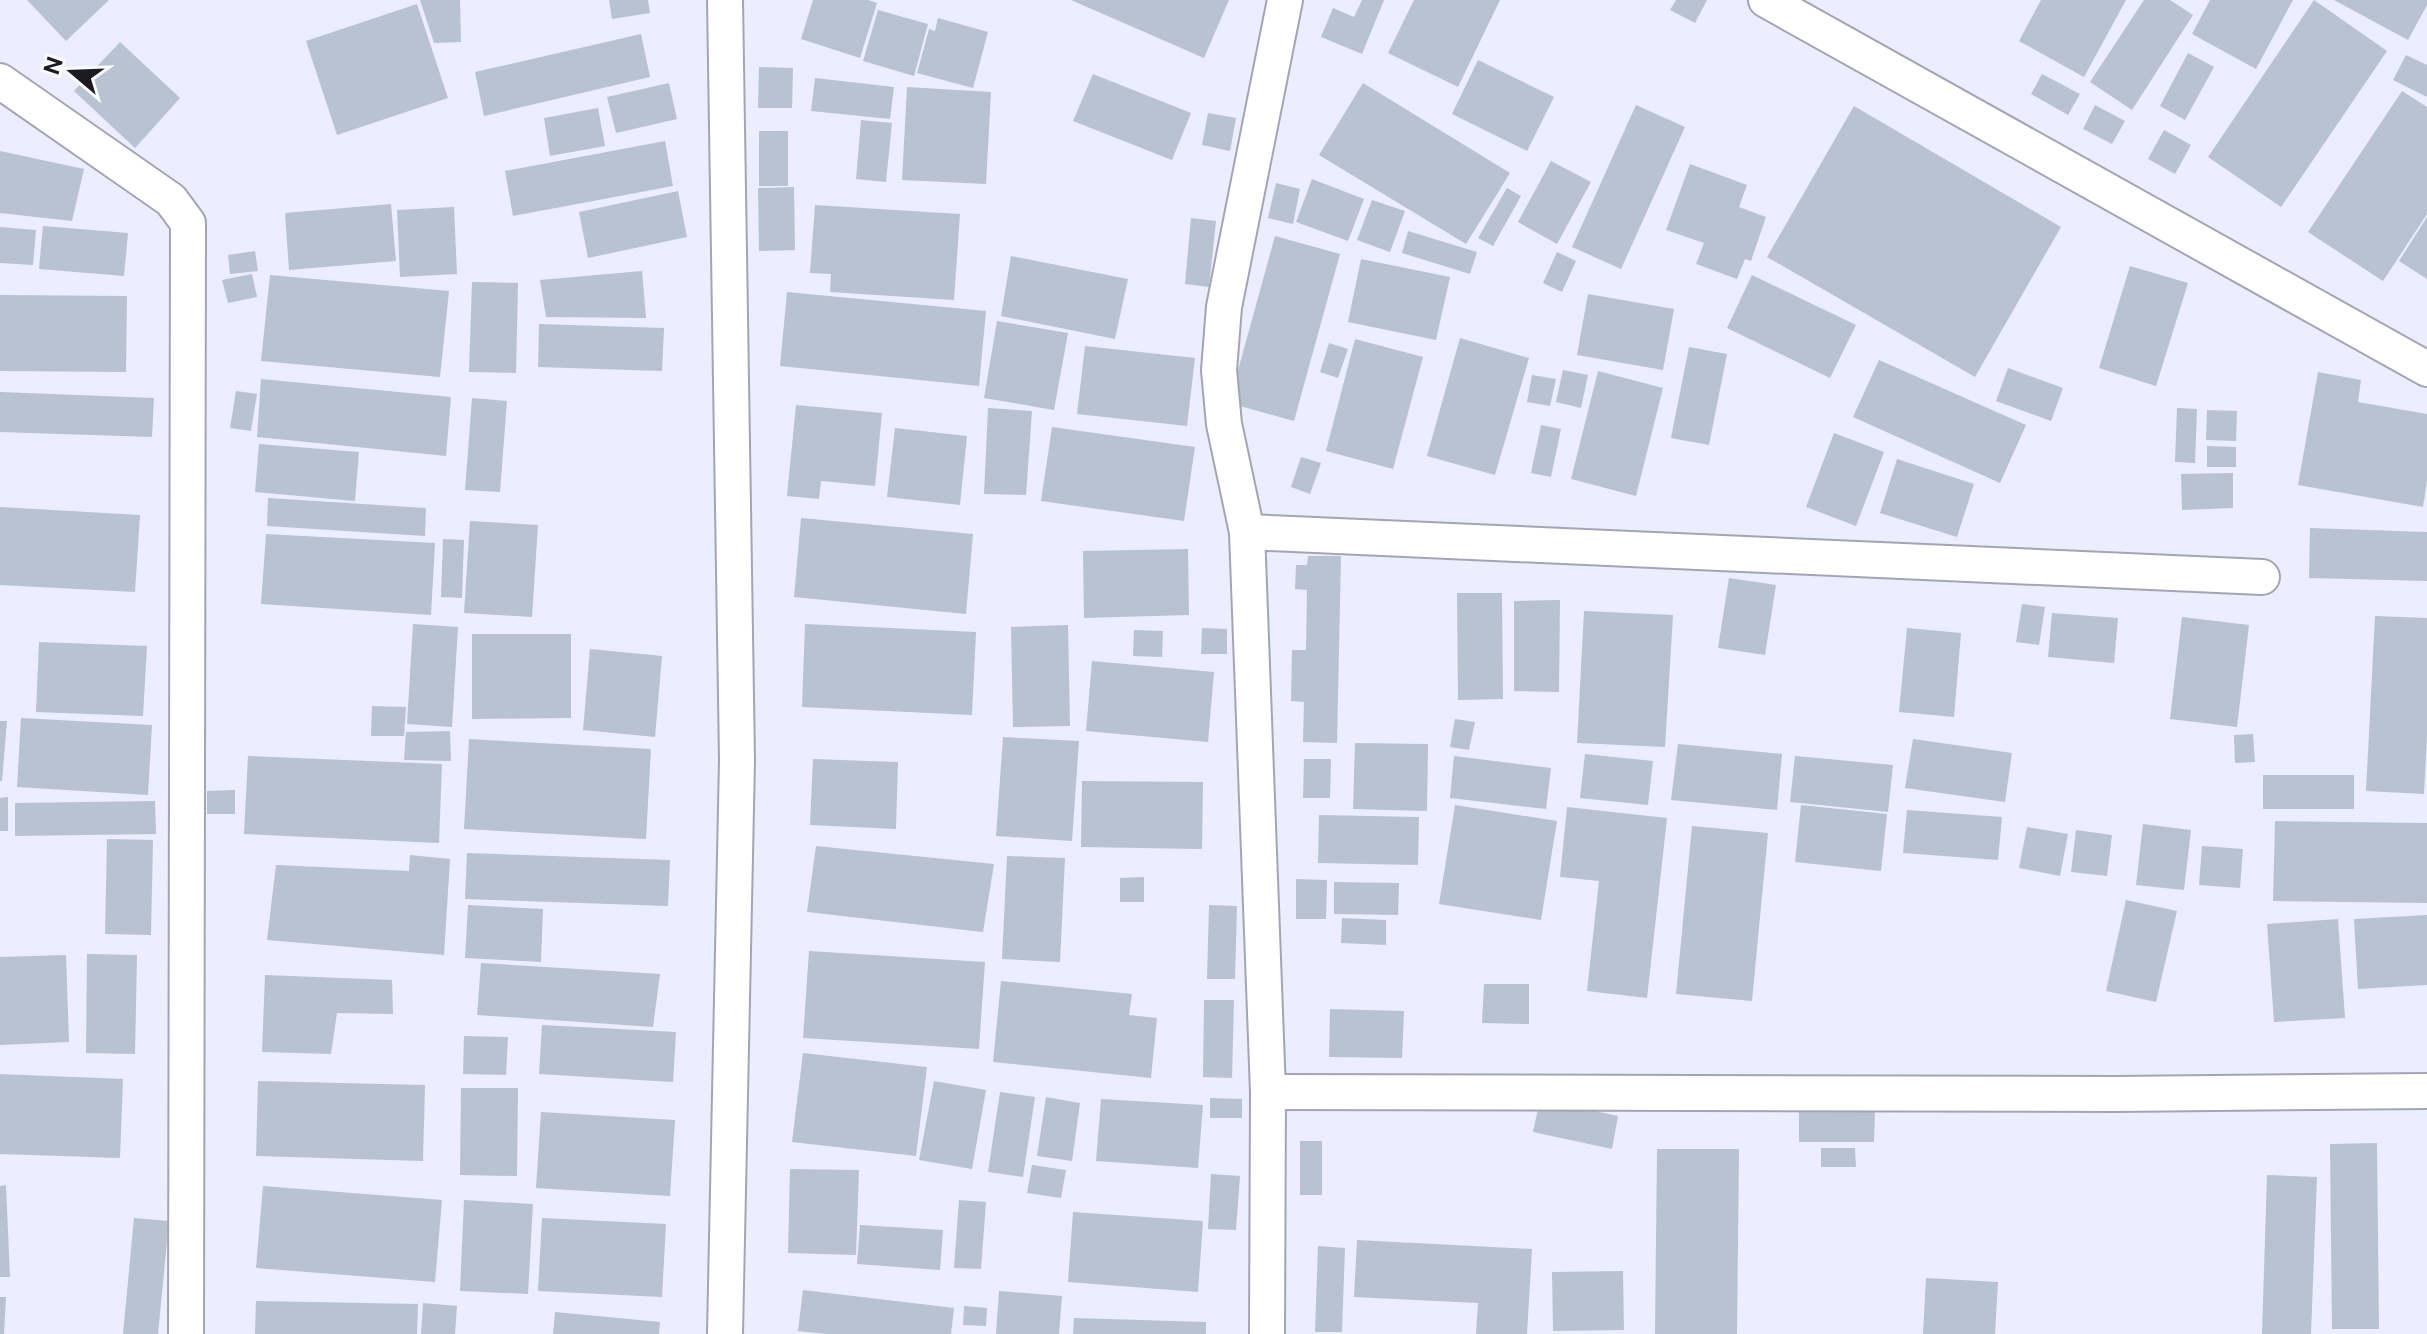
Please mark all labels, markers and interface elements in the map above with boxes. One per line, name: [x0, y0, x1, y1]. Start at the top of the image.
north arrow: [32, 32, 112, 112]
text: N: [38, 53, 68, 78]

